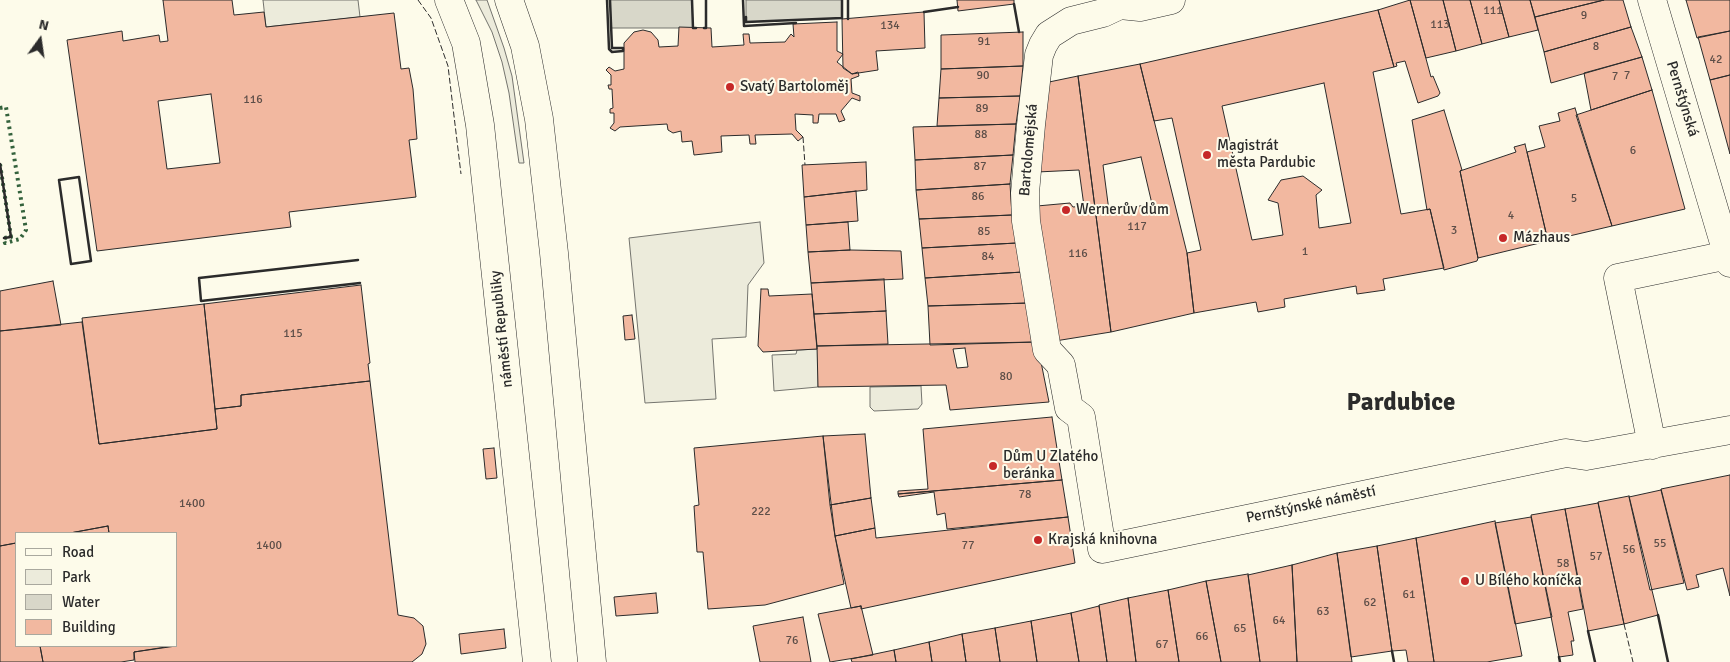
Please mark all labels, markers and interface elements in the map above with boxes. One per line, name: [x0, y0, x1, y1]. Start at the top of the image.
house number: 111: [1483, 4, 1503, 18]
house number: 9: [1581, 9, 1587, 23]
north arrow: [15, 15, 65, 65]
text: N: [37, 16, 51, 34]
house number: 113: [1430, 18, 1450, 32]
house number: 134: [880, 19, 900, 33]
house number: 91: [978, 35, 990, 49]
house number: 8: [1593, 40, 1599, 54]
house number: 42: [1710, 53, 1722, 67]
street label: Pernštýnská: [1662, 59, 1702, 139]
house number: 90: [977, 69, 989, 83]
house number: 7: [1624, 69, 1630, 83]
house number: 7: [1612, 70, 1618, 84]
place label: Svatý Bartoloměj: [740, 78, 849, 96]
marker: Svatý Bartoloměj: [724, 81, 736, 93]
house number: 116: [243, 93, 263, 107]
house number: 89: [976, 102, 988, 116]
street label: Bartolomějská: [1016, 103, 1042, 197]
house number: 88: [975, 128, 987, 142]
place label: Magistrát města Pardubic: [1217, 137, 1316, 172]
house number: 6: [1630, 144, 1636, 158]
marker: Magistrát města Pardubic: [1201, 149, 1213, 161]
house number: 87: [974, 160, 986, 174]
house number: 86: [972, 190, 984, 204]
house number: 5: [1571, 192, 1577, 206]
place label: Wernerův dům: [1076, 201, 1169, 219]
marker: Wernerův dům: [1060, 204, 1072, 216]
house number: 4: [1508, 209, 1514, 223]
house number: 117: [1127, 220, 1147, 234]
house number: 3: [1451, 224, 1457, 238]
house number: 85: [978, 225, 990, 239]
place label: Mázhaus: [1513, 229, 1570, 247]
marker: Mázhaus: [1497, 232, 1509, 244]
house number: 1: [1302, 245, 1308, 259]
house number: 116: [1068, 247, 1088, 261]
house number: 84: [982, 250, 994, 264]
street label: náměstí Republiky: [487, 269, 517, 389]
house number: 115: [283, 327, 303, 341]
house number: 80: [1000, 370, 1012, 384]
district label: Pardubice: [1347, 388, 1455, 418]
place label: Dům U Zlatého beránka: [1003, 448, 1098, 483]
marker: Dům U Zlatého beránka: [987, 460, 999, 472]
street label: Pernštýnské náměstí: [1244, 482, 1378, 528]
house number: 78: [1019, 488, 1031, 502]
house number: 1400: [179, 497, 205, 511]
house number: 222: [751, 505, 771, 519]
place label: Krajská knihovna: [1048, 531, 1157, 549]
legend: [15, 532, 178, 647]
marker: Krajská knihovna: [1032, 534, 1044, 546]
house number: 55: [1654, 537, 1666, 551]
house number: 1400: [256, 539, 282, 553]
house number: 77: [962, 539, 974, 553]
text: Road: [62, 543, 94, 561]
house number: 56: [1623, 543, 1635, 557]
house number: 57: [1590, 550, 1602, 564]
house number: 58: [1557, 557, 1569, 571]
text: Park: [62, 568, 91, 586]
place label: U Bílého koníčka: [1475, 572, 1582, 590]
marker: U Bílého koníčka: [1459, 575, 1471, 587]
house number: 61: [1403, 588, 1415, 602]
text: Water: [62, 593, 100, 611]
house number: 62: [1364, 596, 1376, 610]
house number: 63: [1317, 605, 1329, 619]
house number: 64: [1273, 614, 1285, 628]
text: Building: [62, 618, 116, 636]
house number: 65: [1234, 622, 1246, 636]
house number: 66: [1196, 630, 1208, 644]
house number: 76: [786, 634, 798, 648]
house number: 67: [1156, 638, 1168, 652]

